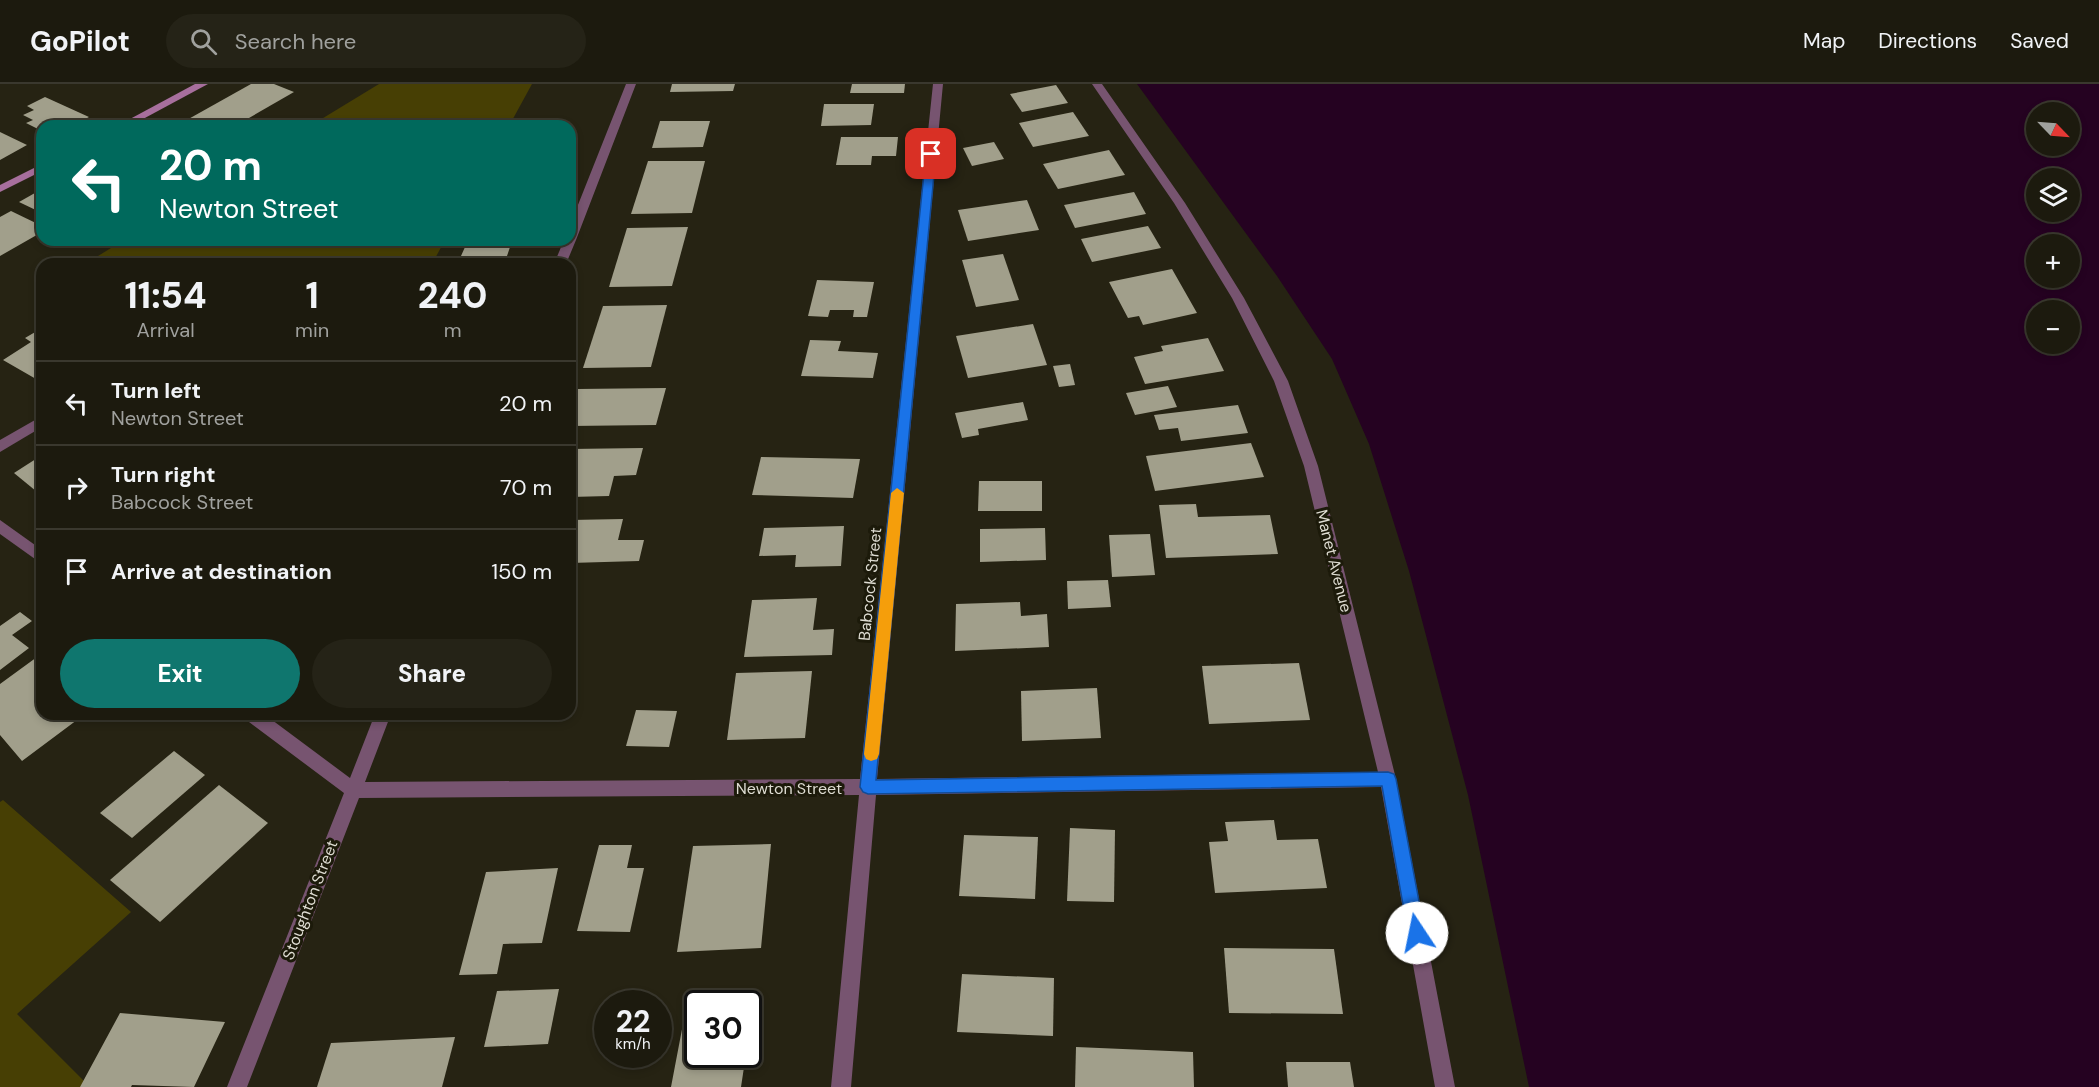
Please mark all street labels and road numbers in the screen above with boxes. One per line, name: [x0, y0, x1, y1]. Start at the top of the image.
street label: Manet Avenue: [1311, 507, 1357, 615]
street label: Babcock Street: [854, 526, 886, 642]
street label: Newton Street: [736, 778, 842, 799]
street label: Stoughton Street: [278, 837, 342, 963]

